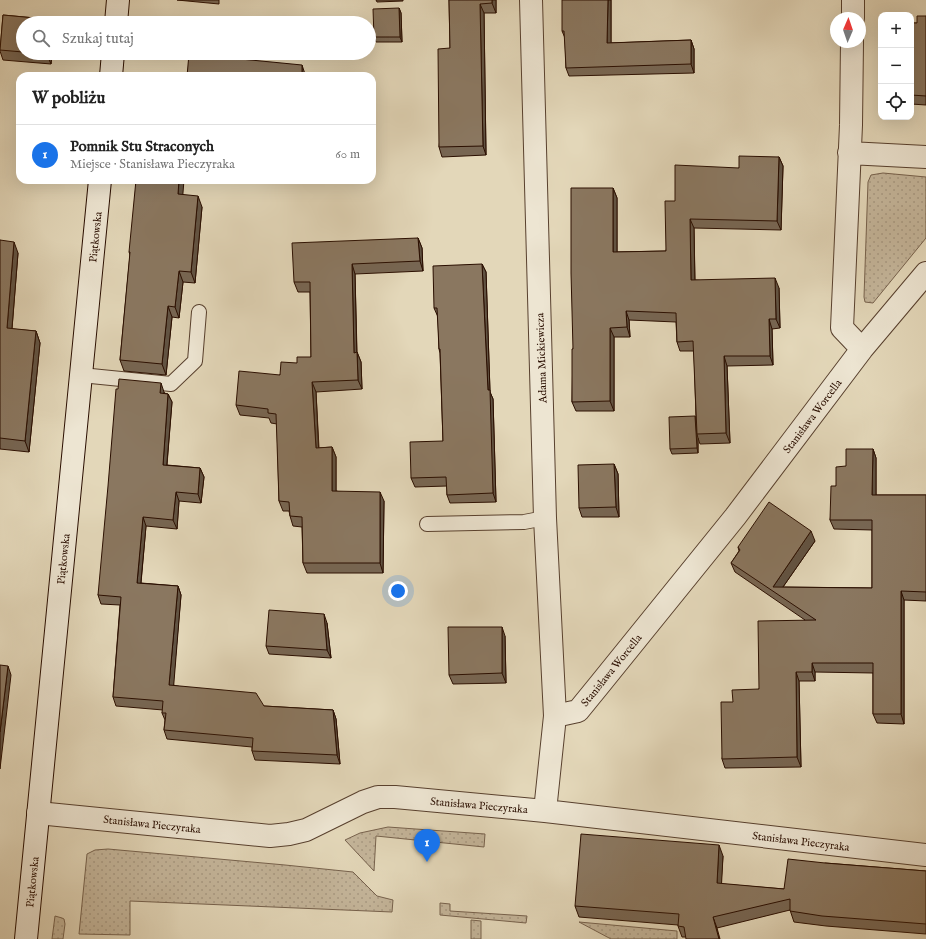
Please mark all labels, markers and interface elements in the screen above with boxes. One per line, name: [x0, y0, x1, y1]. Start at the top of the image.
north arrow: [830, 12, 866, 48]
map controls: [878, 12, 914, 120]
button: +: [878, 12, 914, 48]
search box: [16, 16, 376, 60]
icon: search: [30, 27, 52, 49]
text: Szukaj tutaj: [62, 29, 134, 48]
button: −: [878, 48, 914, 84]
button: locate: [878, 84, 914, 120]
text: W pobliżu: [32, 88, 105, 109]
text: Pomnik Stu Straconych: [70, 137, 214, 156]
text: 1: [43, 146, 47, 163]
text: 60 m: [335, 146, 360, 163]
text: Miejsce · Stanisława Pieczyraka: [70, 156, 235, 173]
street label: Piątkowska: [86, 211, 106, 263]
street label: Adama Mickiewicza: [533, 312, 551, 404]
street label: Stanisława Worcella: [780, 377, 845, 456]
street label: Piątkowska: [54, 533, 74, 585]
your location: [388, 581, 408, 601]
street label: Stanisława Worcella: [578, 631, 645, 710]
street label: Stanisława Pieczyraka: [430, 795, 528, 817]
street label: Stanisława Pieczyraka: [103, 813, 202, 837]
pin: 1: [414, 829, 440, 862]
street label: Stanisława Pieczyraka: [751, 829, 851, 855]
street label: Piątkowska: [23, 856, 43, 908]

